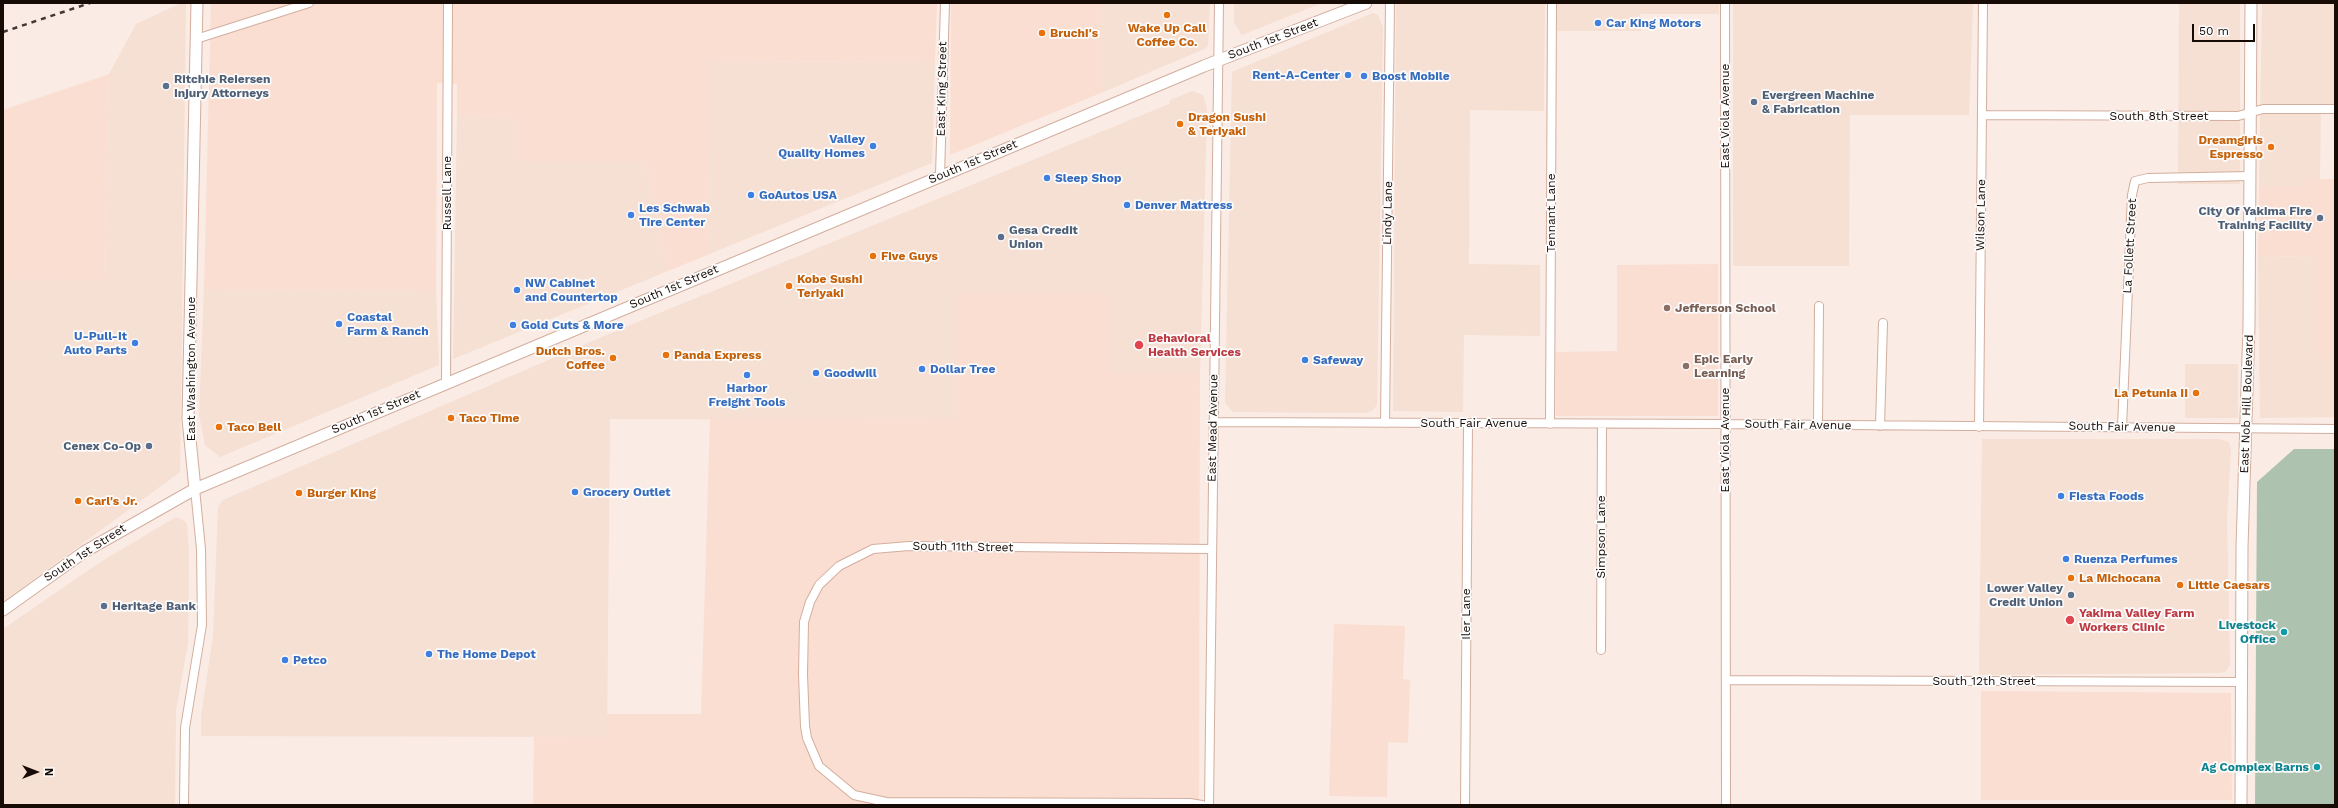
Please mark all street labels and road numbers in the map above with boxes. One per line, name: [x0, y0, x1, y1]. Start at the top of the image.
street label: South 1st Street: [1226, 15, 1320, 63]
street label: East King Street: [934, 41, 950, 137]
street label: East Viola Avenue: [1718, 63, 1732, 169]
street label: South 8th Street: [2110, 109, 2208, 123]
street label: South 1st Street: [926, 137, 1020, 187]
street label: Russell Lane: [440, 156, 454, 230]
street label: Tennant Lane: [1544, 173, 1558, 253]
street label: Wilson Lane: [1973, 179, 1989, 251]
street label: Lindy Lane: [1380, 181, 1396, 245]
street label: La Follett Street: [2120, 198, 2140, 294]
street label: South 1st Street: [627, 262, 721, 312]
street label: East Washington Avenue: [184, 297, 198, 441]
street label: East Nob Hill Boulevard: [2237, 334, 2257, 474]
street label: East Mead Avenue: [1205, 374, 1221, 482]
street label: South 1st Street: [329, 387, 423, 437]
street label: East Viola Avenue: [1718, 387, 1732, 493]
street label: South Fair Avenue: [1421, 416, 1527, 430]
street label: South Fair Avenue: [1744, 417, 1852, 433]
street label: South Fair Avenue: [2068, 419, 2176, 435]
street label: Simpson Lane: [1594, 495, 1608, 579]
street label: South 1st Street: [41, 521, 129, 585]
street label: South 11th Street: [912, 539, 1014, 555]
street label: Iler Lane: [1459, 588, 1473, 640]
street label: South 12th Street: [1932, 674, 2036, 688]

